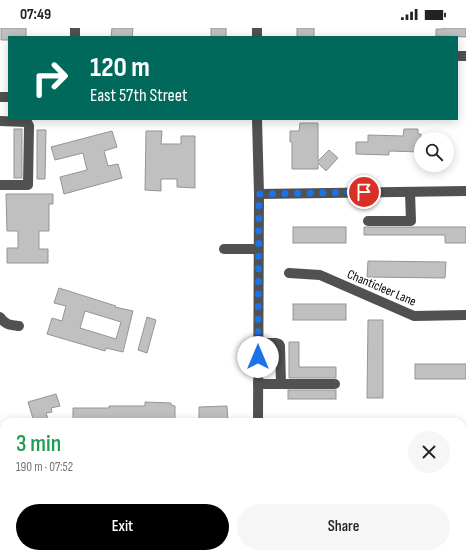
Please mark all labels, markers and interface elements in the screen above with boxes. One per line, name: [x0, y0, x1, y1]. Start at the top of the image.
text: 07:49: [20, 5, 51, 24]
text: 120 m: [90, 51, 150, 84]
icon: right: [24, 52, 76, 104]
text: East 57th Street: [90, 85, 187, 106]
map controls: [414, 132, 454, 172]
button: search: [414, 132, 454, 172]
pin: [347, 175, 381, 209]
icon: arrive: [353, 181, 375, 203]
street label: Chanticleer Lane: [345, 266, 419, 310]
position arrow: [237, 336, 279, 378]
text: 3 min: [16, 429, 61, 458]
button: close: [408, 431, 450, 473]
text: 190 m · 07:52: [16, 459, 73, 475]
button: Exit: [16, 504, 229, 550]
button: Share: [237, 504, 450, 550]

